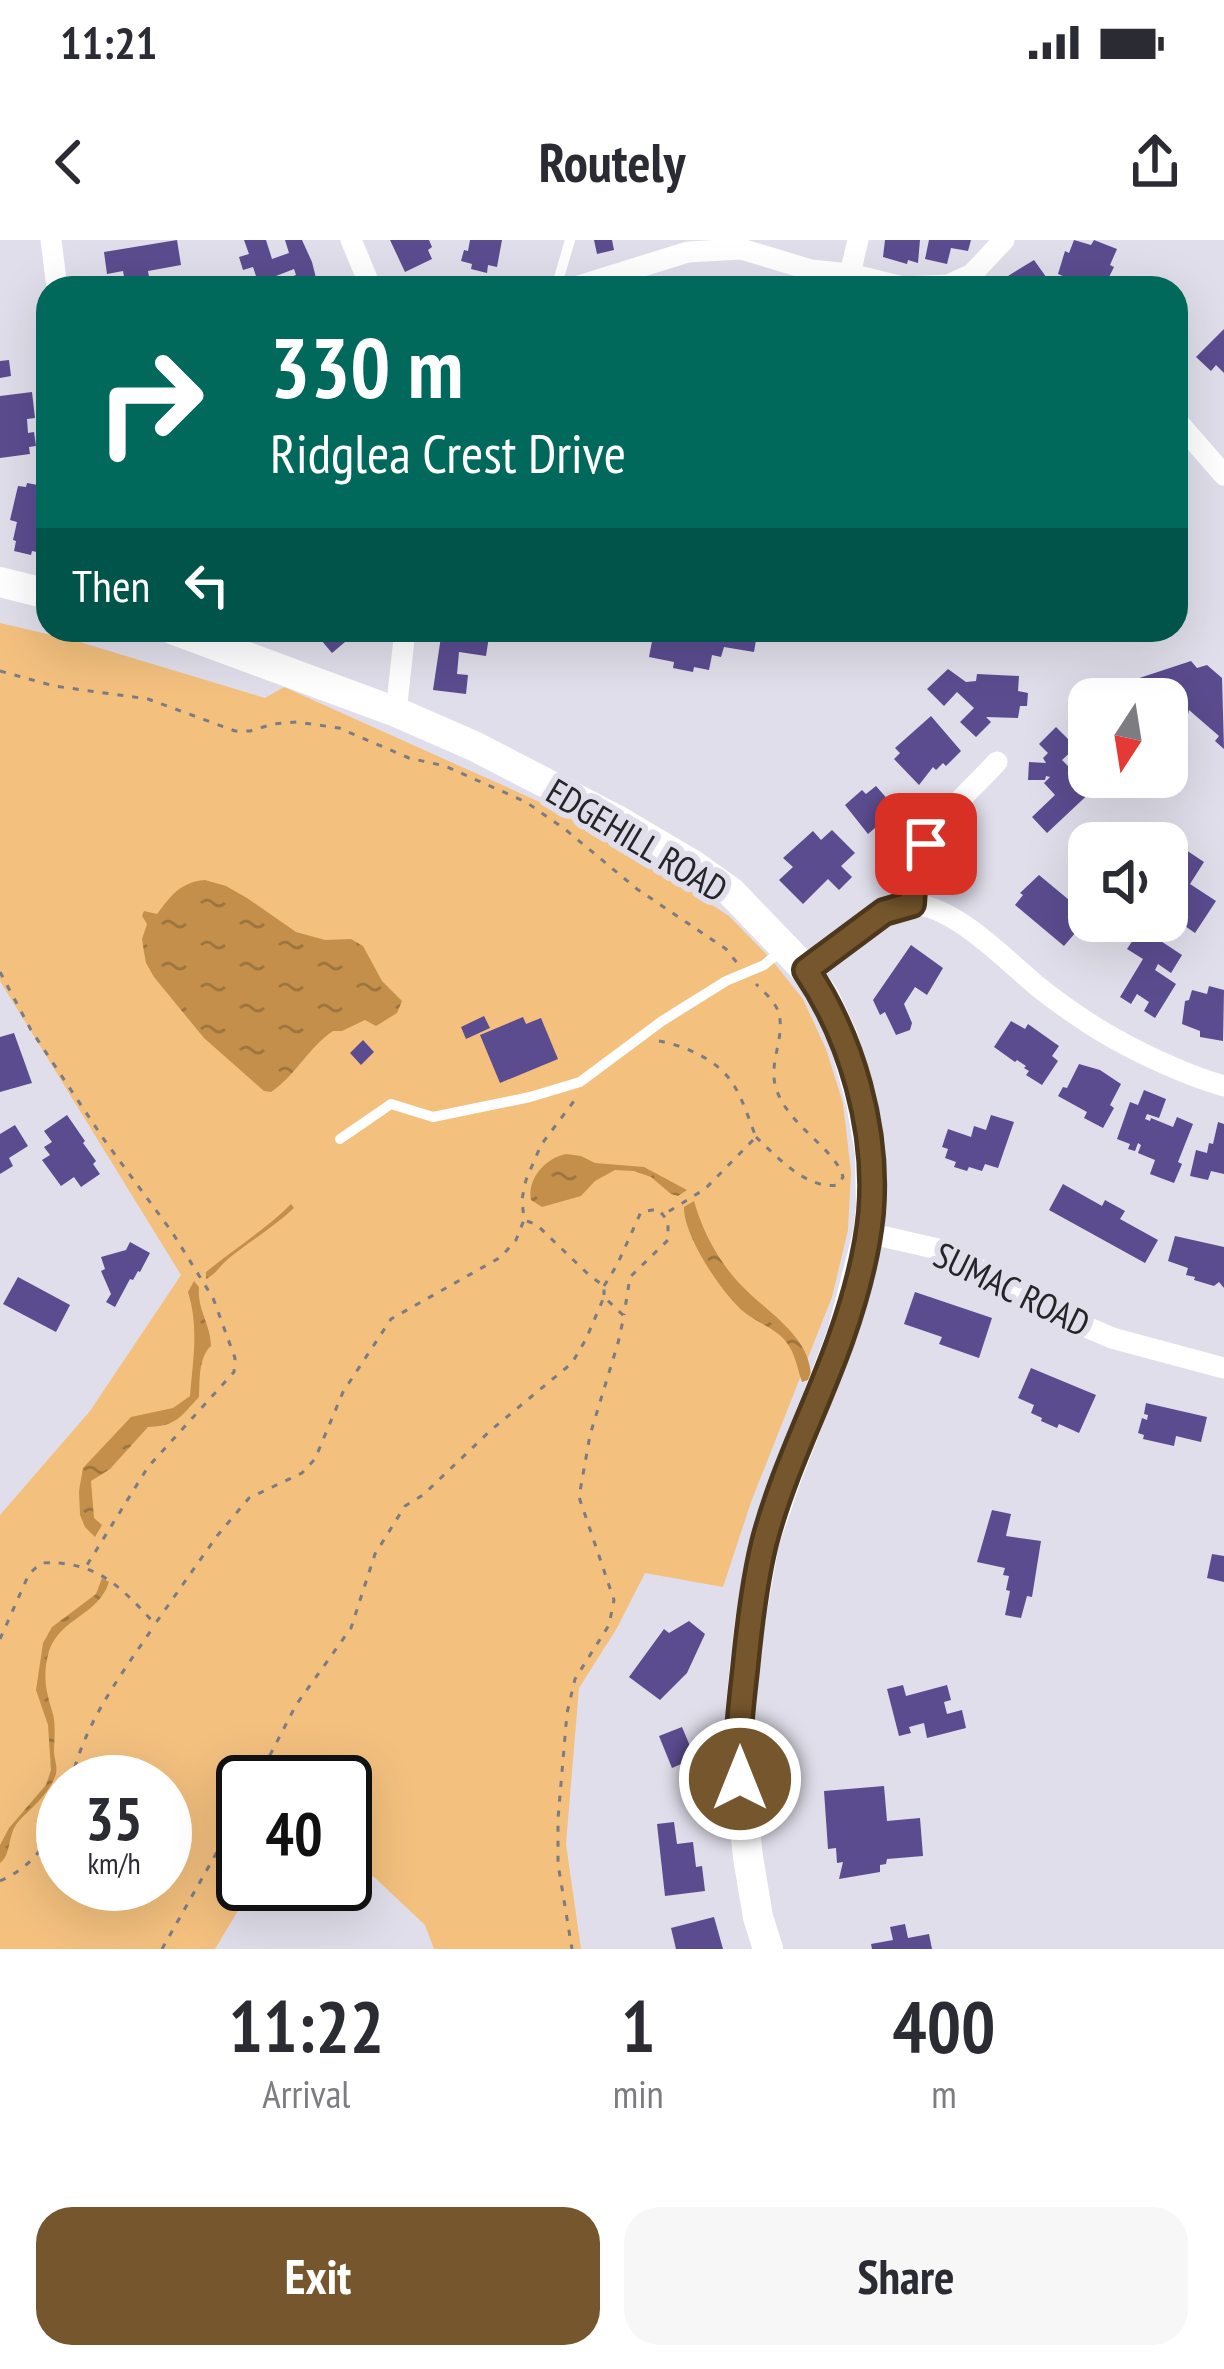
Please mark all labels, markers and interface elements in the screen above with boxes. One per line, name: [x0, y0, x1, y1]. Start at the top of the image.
text: 11:21: [60, 13, 157, 71]
text: Routely: [539, 127, 685, 197]
icon: back: [36, 129, 102, 195]
icon: share: [1122, 129, 1188, 195]
text: 330 m: [270, 312, 463, 421]
icon: right: [72, 324, 228, 480]
text: Ridglea Crest Drive: [270, 418, 626, 488]
icon: left: [174, 552, 240, 618]
text: Then: [72, 556, 150, 614]
north arrow: [1068, 678, 1188, 798]
map controls: [1068, 678, 1188, 942]
street label: EDGEHILL ROAD: [538, 767, 736, 912]
pin: [875, 793, 977, 895]
icon: arrive: [893, 811, 959, 877]
button: sound: [1068, 822, 1188, 942]
street label: SUMAC ROAD: [927, 1231, 1098, 1346]
position arrow: [677, 1716, 803, 1842]
speed limit sign: 40: [216, 1755, 372, 1911]
text: 35: [85, 1779, 143, 1857]
text: km/h: [87, 1843, 141, 1882]
text: 11:22: [229, 1979, 384, 2072]
text: 1: [621, 1979, 655, 2072]
text: 400: [892, 1979, 995, 2072]
text: Arrival: [262, 2068, 350, 2119]
text: min: [613, 2068, 664, 2119]
text: m: [931, 2068, 957, 2119]
button: Exit: [36, 2207, 600, 2345]
button: Share: [624, 2207, 1188, 2345]

